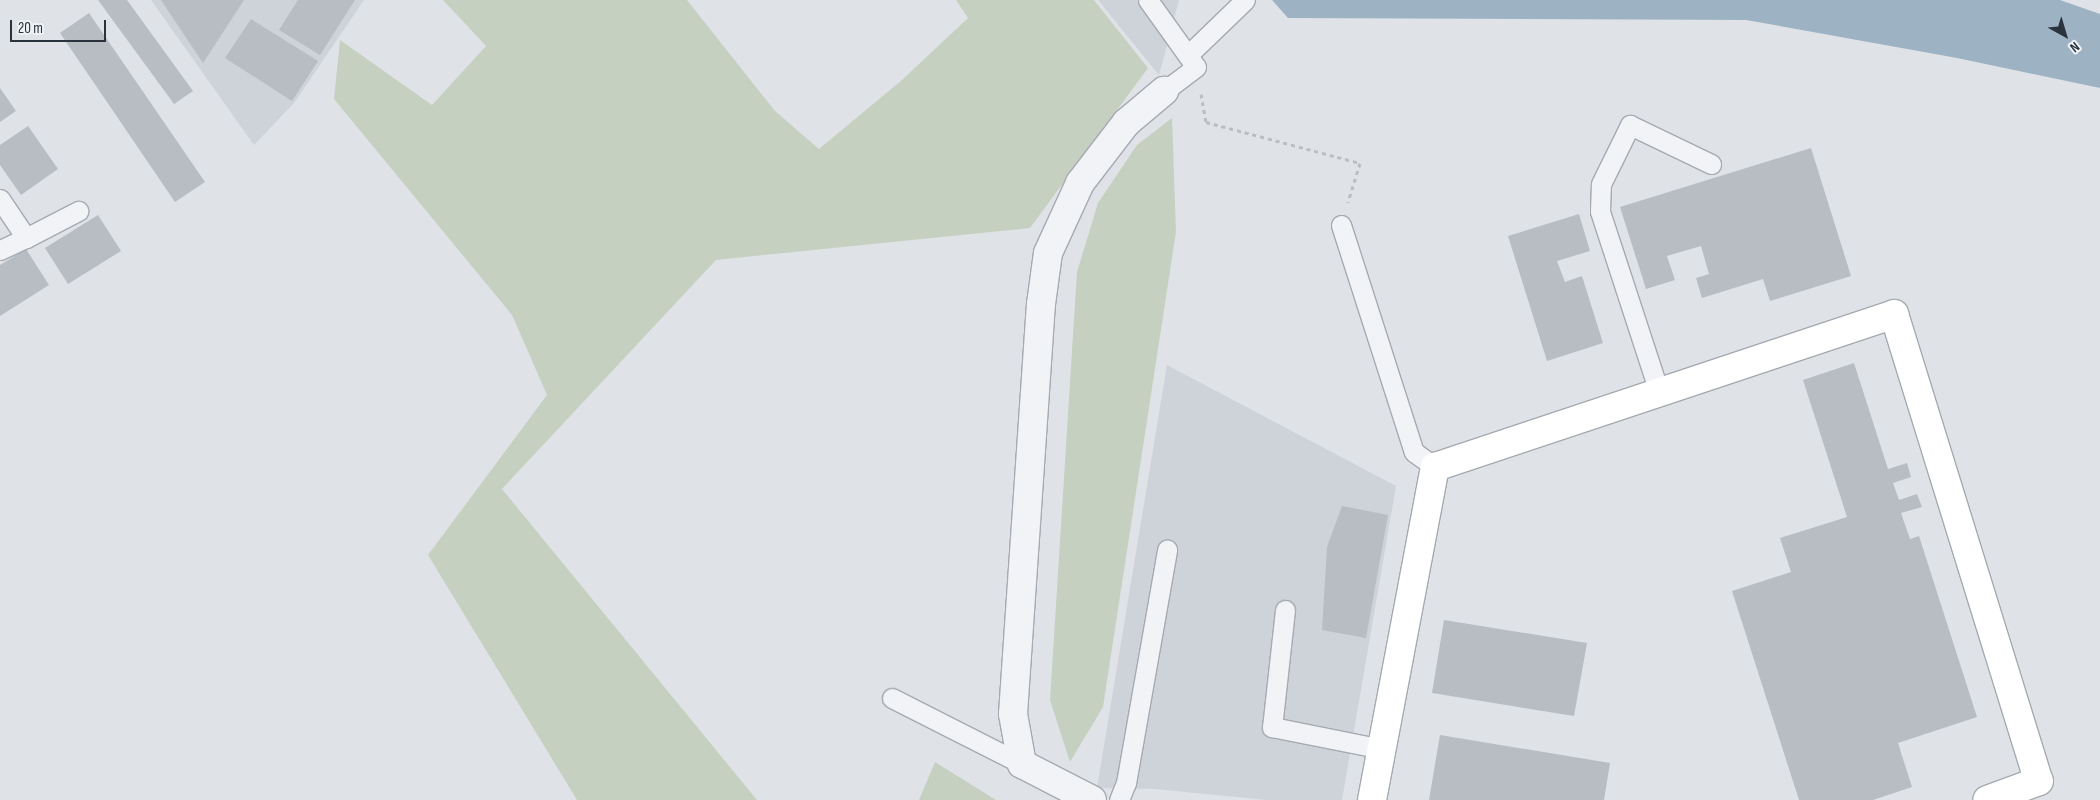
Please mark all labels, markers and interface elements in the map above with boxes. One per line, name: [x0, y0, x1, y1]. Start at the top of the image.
scale bar: [12, 10, 109, 42]
north arrow: [2040, 10, 2090, 60]
text: 20 m: [18, 19, 43, 38]
text: N: [2067, 38, 2083, 56]

